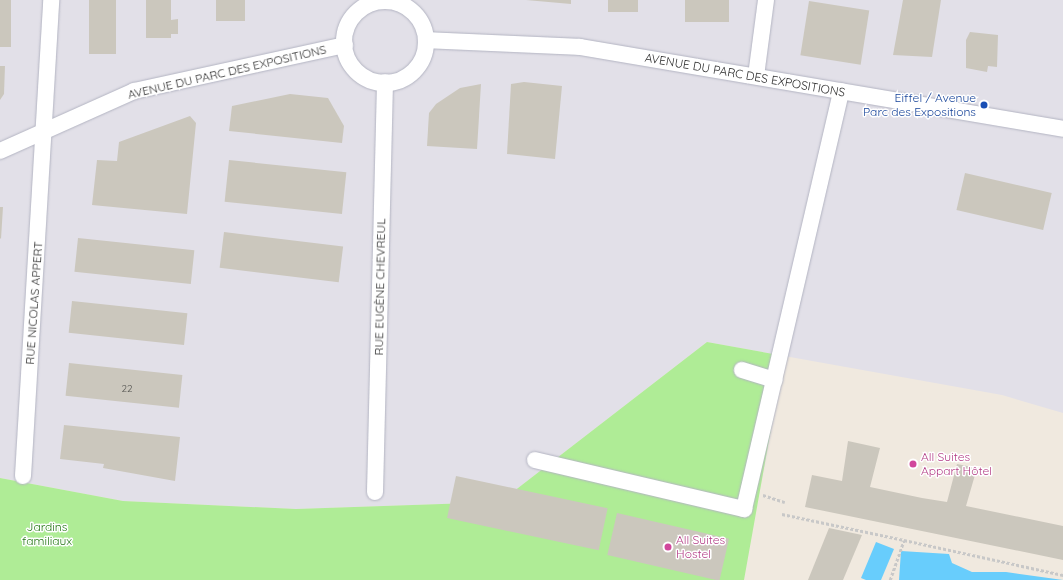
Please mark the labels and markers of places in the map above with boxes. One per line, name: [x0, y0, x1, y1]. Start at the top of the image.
place label: Eiffel / Avenue Parc des Expositions: [863, 91, 976, 119]
marker: Eiffel / Avenue Parc des Expositions: [979, 100, 989, 110]
place label: All Suites Appart Hôtel: [921, 450, 992, 478]
marker: All Suites Appart Hôtel: [908, 459, 918, 469]
place label: All Suites Hostel: [676, 533, 725, 561]
marker: All Suites Hostel: [663, 542, 673, 552]

